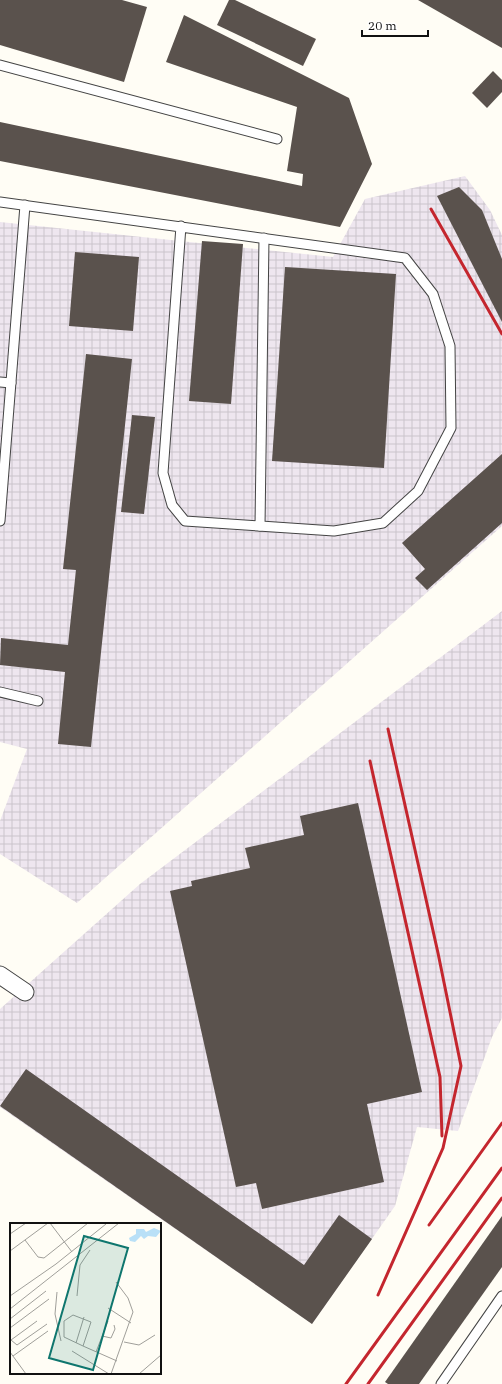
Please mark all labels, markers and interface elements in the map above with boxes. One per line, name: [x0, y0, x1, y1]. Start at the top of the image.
scale bar: [362, 12, 428, 38]
text: 20 m: [368, 18, 397, 33]
inset map: [10, 1223, 161, 1374]

